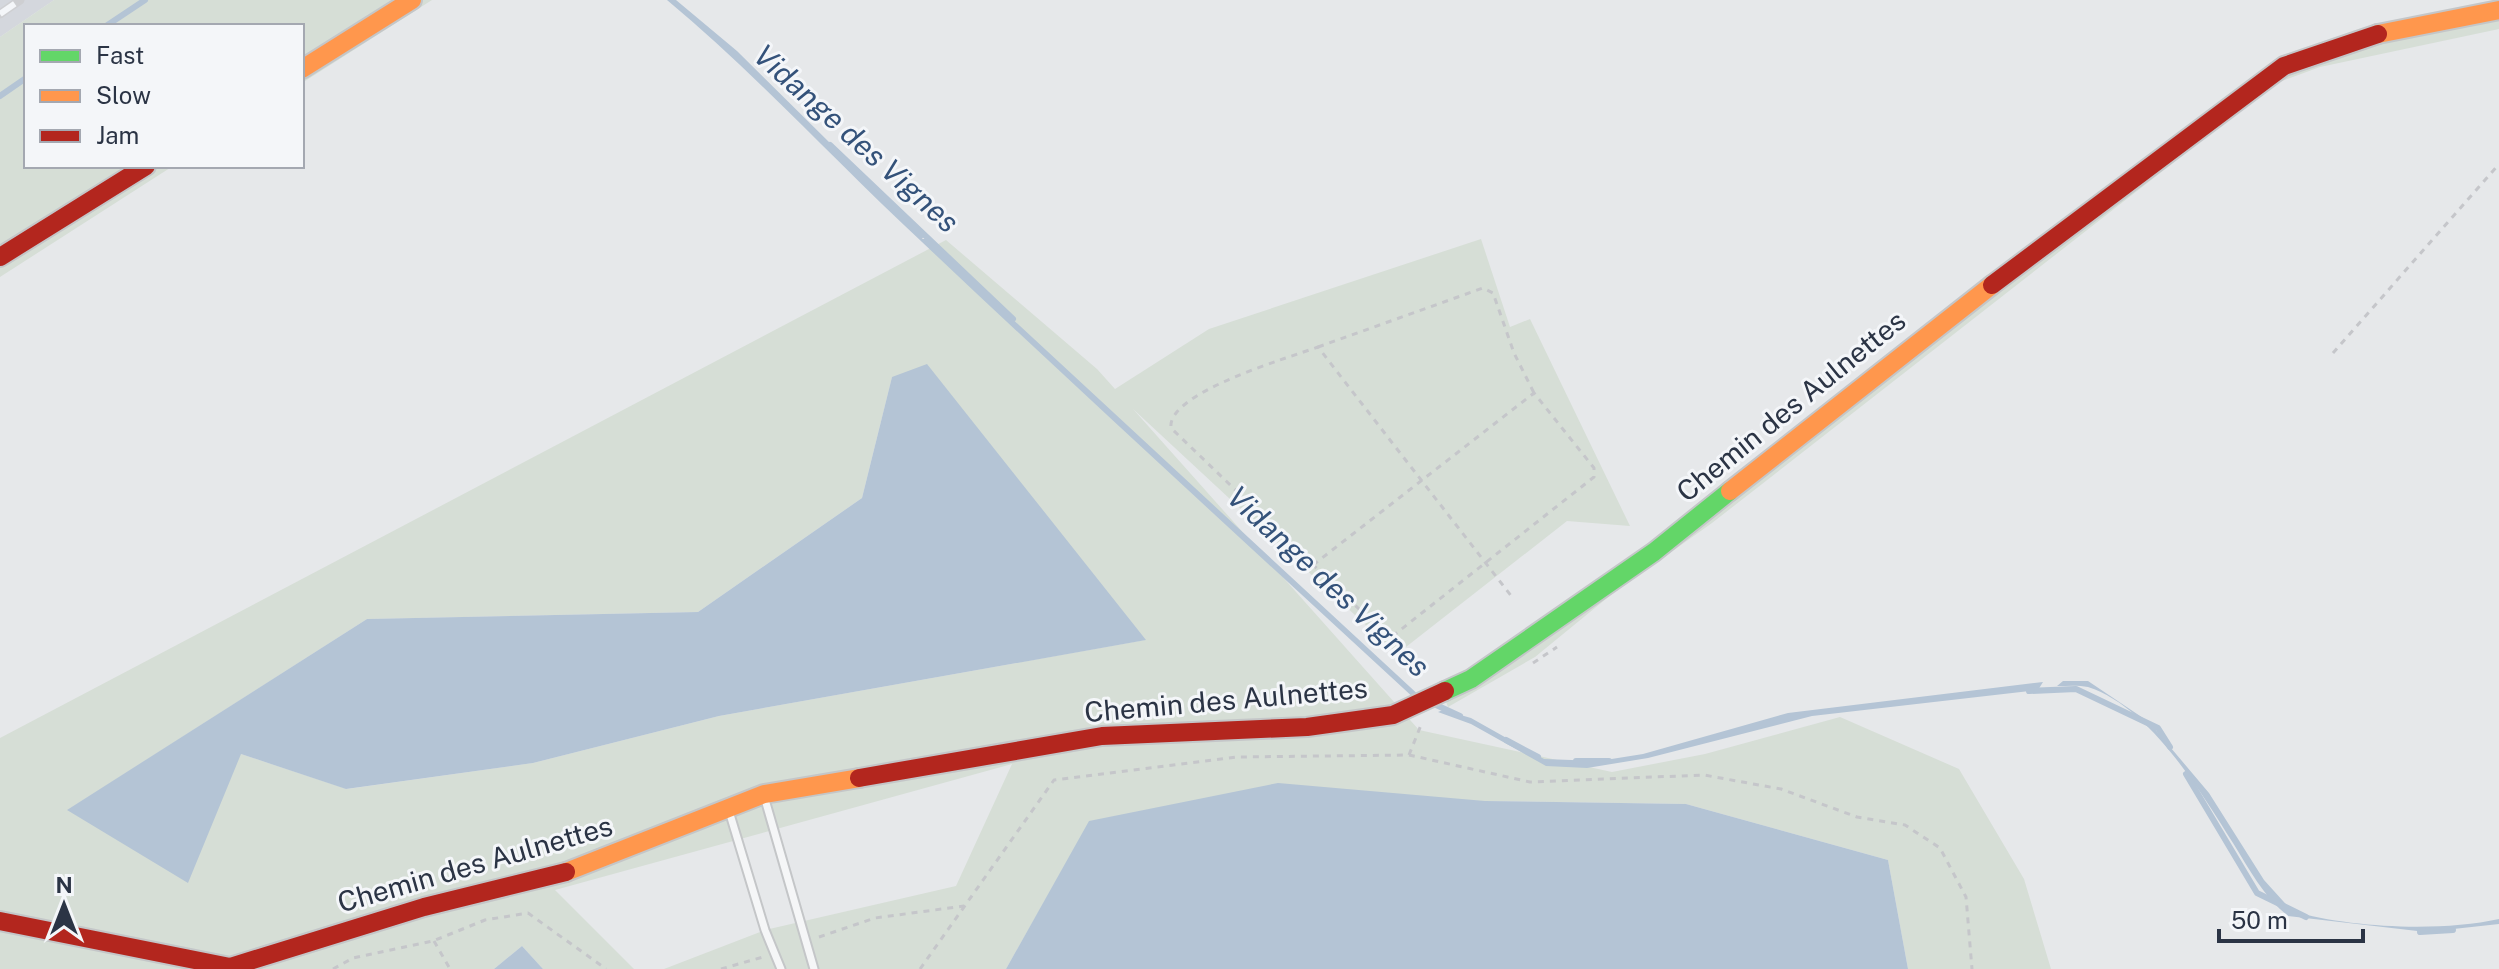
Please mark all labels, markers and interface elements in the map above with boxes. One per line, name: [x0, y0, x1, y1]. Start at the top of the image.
legend: [24, 24, 304, 168]
water label: Vidange des Vignes: [747, 37, 967, 240]
text: Fast: [96, 41, 144, 69]
text: Slow: [96, 81, 151, 109]
text: Jam: [96, 121, 139, 149]
street label: Chemin des Aulnettes: [1670, 303, 1912, 508]
water label: Vidange des Vignes: [1220, 478, 1437, 684]
street label: Chemin des Aulnettes: [1083, 671, 1369, 728]
street label: Chemin des Aulnettes: [334, 808, 616, 919]
north arrow: [24, 865, 104, 945]
text: N: [55, 872, 73, 898]
scale bar: [2219, 893, 2363, 943]
text: 50 m: [2231, 906, 2288, 934]

